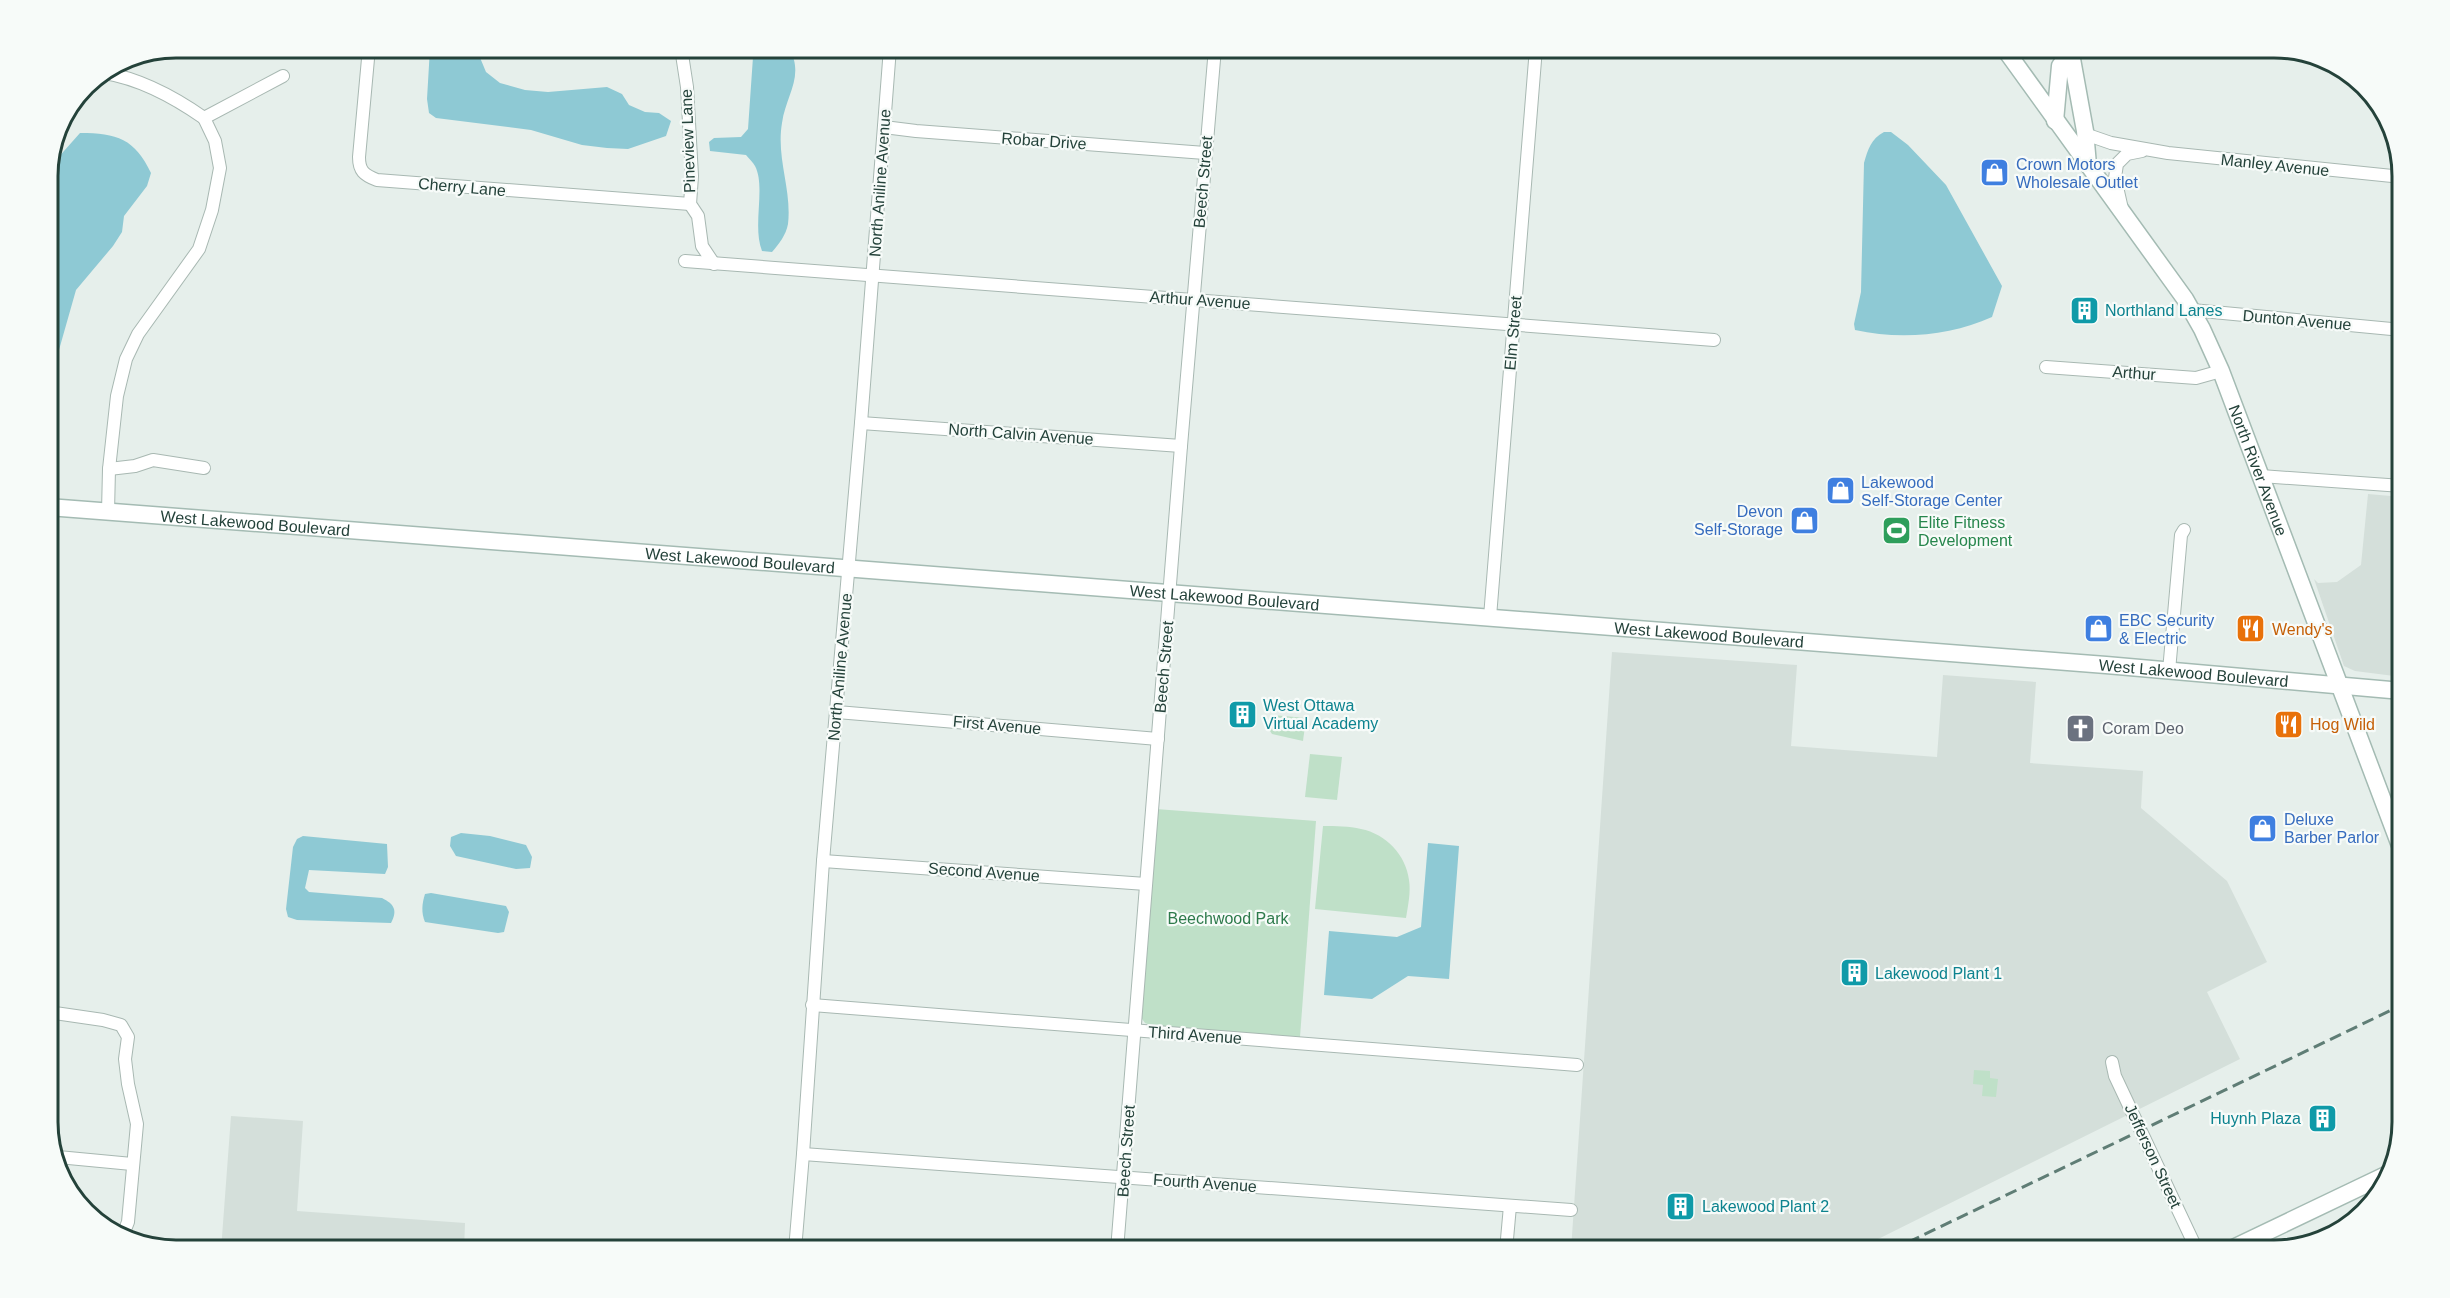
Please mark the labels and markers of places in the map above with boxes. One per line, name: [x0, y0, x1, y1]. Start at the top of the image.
place label: Crown Motors Wholesale Outlet: [2016, 156, 2138, 191]
shop icon: Crown Motors Wholesale Outlet: [1979, 157, 2011, 189]
building icon: Northland Lanes: [2068, 294, 2100, 326]
place label: Northland Lanes: [2105, 302, 2222, 319]
place label: Lakewood Self-Storage Center: [1861, 474, 2003, 509]
shop icon: Lakewood Self-Storage Center: [1824, 475, 1856, 507]
place label: Devon Self-Storage: [1694, 503, 1783, 538]
shop icon: Devon Self-Storage: [1788, 504, 1820, 536]
place label: Elite Fitness Development: [1918, 514, 2013, 549]
sports icon: Elite Fitness Development: [1881, 515, 1913, 547]
place label: EBC Security & Electric: [2119, 612, 2214, 647]
shop icon: EBC Security & Electric: [2082, 613, 2114, 645]
restaurant icon: Wendy's: [2235, 613, 2267, 645]
place label: Wendy's: [2272, 621, 2333, 638]
place label: West Ottawa Virtual Academy: [1263, 697, 1378, 732]
building icon: West Ottawa Virtual Academy: [1226, 698, 1258, 730]
restaurant icon: Hog Wild: [2273, 708, 2305, 740]
church icon: Coram Deo: [2065, 712, 2097, 744]
place label: Hog Wild: [2310, 716, 2375, 733]
place label: Coram Deo: [2102, 720, 2184, 737]
place label: Deluxe Barber Parlor: [2284, 811, 2380, 846]
shop icon: Deluxe Barber Parlor: [2247, 812, 2279, 844]
building icon: Lakewood Plant 1: [1838, 957, 1870, 989]
place label: Lakewood Plant 1: [1875, 965, 2002, 982]
building icon: Huynh Plaza: [2306, 1102, 2338, 1134]
place label: Huynh Plaza: [2210, 1110, 2301, 1127]
building icon: Lakewood Plant 2: [1665, 1190, 1697, 1222]
place label: Lakewood Plant 2: [1702, 1198, 1829, 1215]

